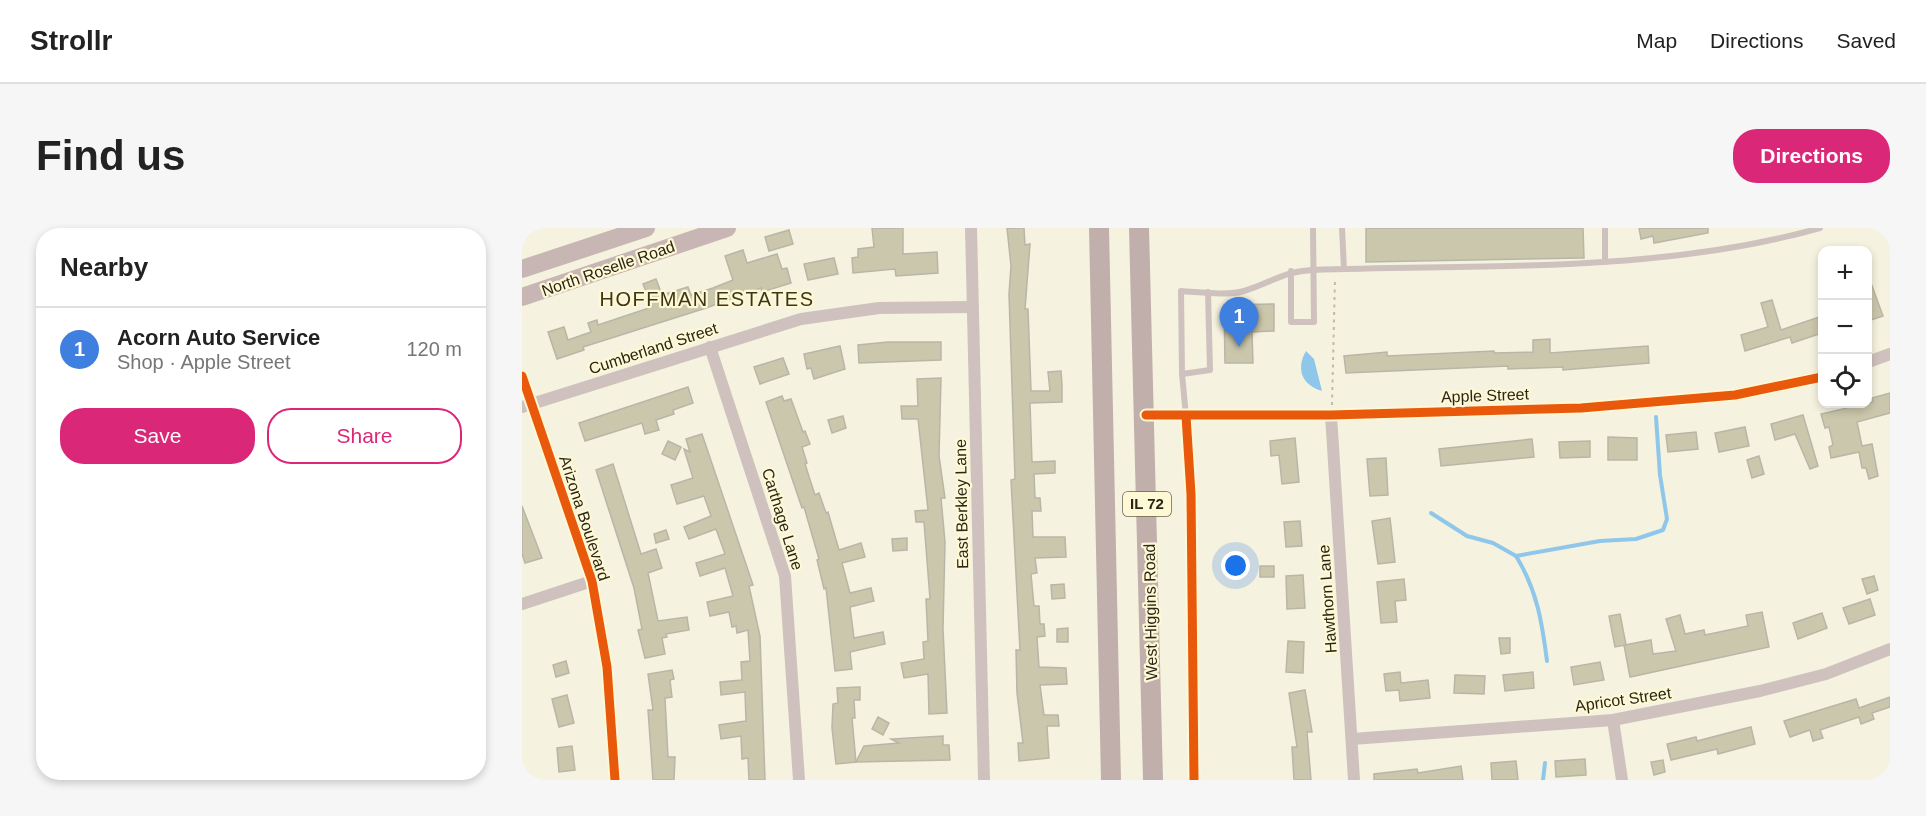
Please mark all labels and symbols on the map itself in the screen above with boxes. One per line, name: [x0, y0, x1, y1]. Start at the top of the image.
street label: North Roselle Road: [539, 238, 677, 299]
district label: HOFFMAN ESTATES: [599, 288, 815, 310]
pin: 1: [1220, 298, 1258, 347]
street label: Cumberland Street: [587, 319, 720, 377]
street label: Apple Street: [1441, 385, 1530, 406]
street label: East Berkley Lane: [952, 439, 971, 569]
street label: Arizona Boulevard: [556, 453, 613, 583]
street label: Carthage Lane: [759, 466, 806, 572]
road number: IL 72: [1123, 492, 1171, 516]
street label: West Higgins Road: [1141, 544, 1160, 680]
street label: Hawthorn Lane: [1315, 544, 1340, 654]
your location: [1221, 551, 1250, 580]
street label: Apricot Street: [1574, 684, 1673, 715]

